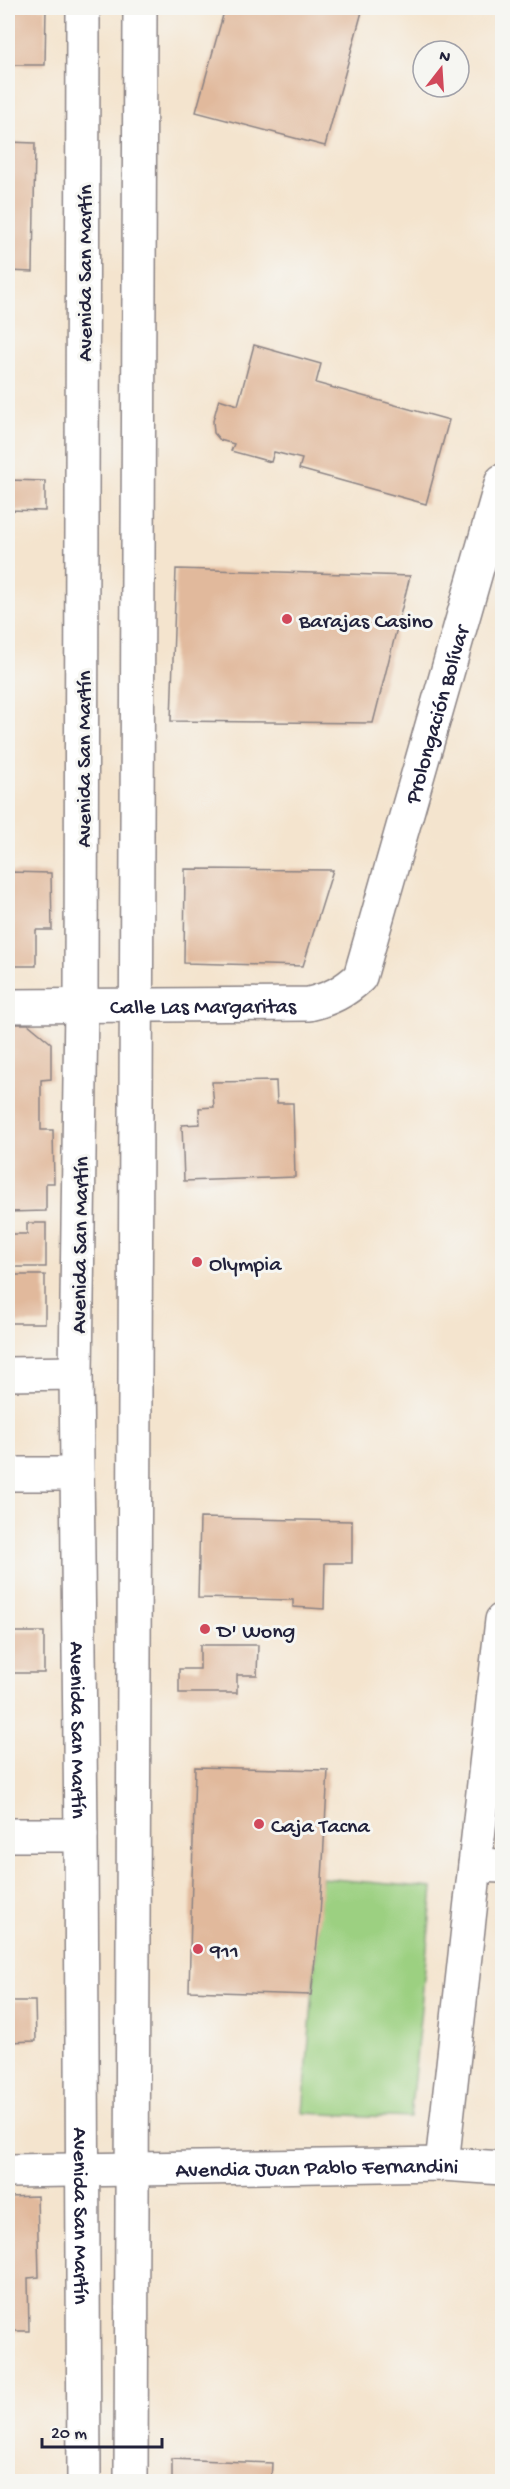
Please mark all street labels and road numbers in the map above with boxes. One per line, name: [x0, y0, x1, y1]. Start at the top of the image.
street label: Avenida San Martín: [74, 184, 100, 362]
street label: Prolongación Bolívar: [401, 621, 478, 808]
street label: Avenida San Martín: [73, 670, 99, 848]
street label: Calle Las Margaritas: [110, 995, 297, 1022]
street label: Avenida San Martín: [67, 1156, 97, 1334]
street label: Avenida San Martín: [62, 1641, 90, 1819]
street label: Avenida San Martín: [65, 2127, 92, 2305]
street label: Avendia Juan Pablo Fernandini: [175, 2155, 459, 2185]

